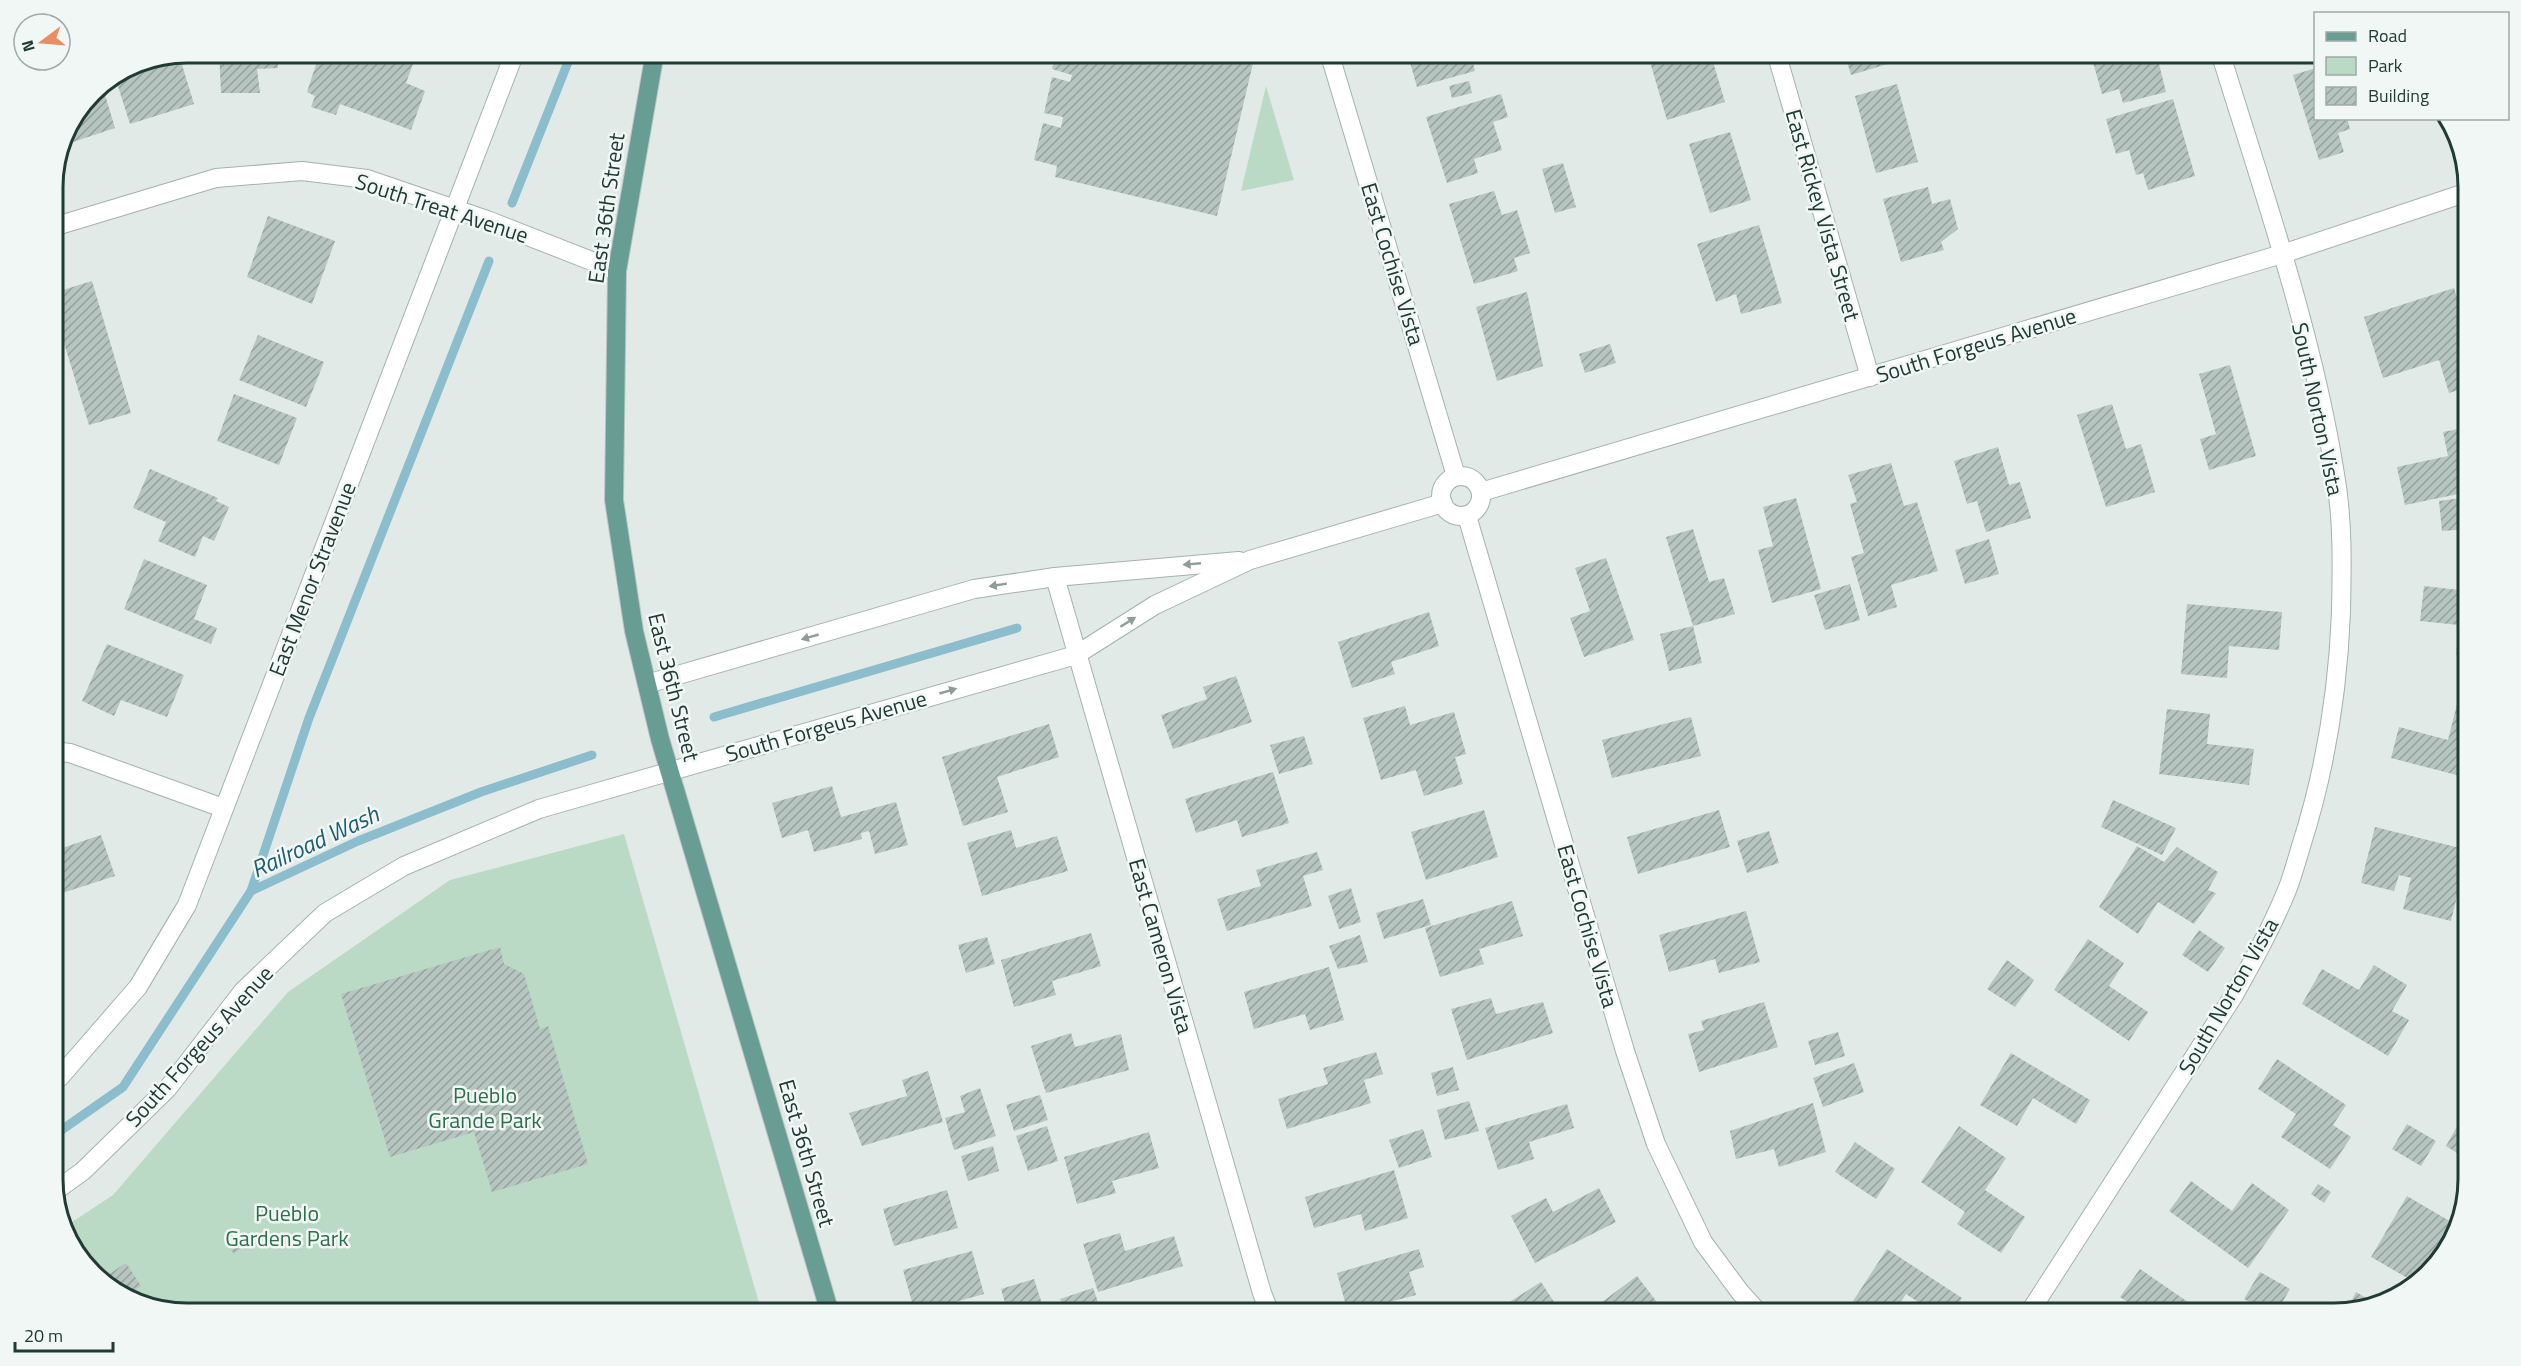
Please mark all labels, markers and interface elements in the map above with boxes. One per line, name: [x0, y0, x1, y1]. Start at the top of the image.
north arrow: [12, 12, 72, 72]
legend: [2314, 12, 2509, 120]
text: Road: [2368, 22, 2407, 49]
text: N: [15, 37, 41, 55]
text: Park: [2368, 52, 2403, 79]
text: Building: [2368, 82, 2429, 109]
street label: East Rickey Vista Street: [1777, 105, 1870, 325]
street label: East 36th Street: [579, 130, 633, 285]
street label: South Treat Avenue: [351, 164, 533, 252]
street label: East Cochise Vista: [1352, 179, 1434, 349]
street label: South Forgeus Avenue: [1872, 298, 2080, 392]
street label: South Norton Vista: [2283, 319, 2353, 499]
street label: East Menor Stravenue: [259, 477, 365, 681]
one-way arrow: [1182, 560, 1201, 569]
one-way arrow: [988, 581, 1007, 590]
street label: East 36th Street: [639, 609, 709, 765]
one-way arrow: [1120, 616, 1136, 627]
one-way arrow: [801, 633, 819, 642]
street label: South Forgeus Avenue: [721, 681, 931, 771]
one-way arrow: [939, 686, 957, 695]
water label: Railroad Wash: [245, 795, 385, 886]
street label: East Cochise Vista: [1548, 840, 1628, 1012]
street label: East Cameron Vista: [1120, 854, 1202, 1038]
street label: South Norton Vista: [2169, 911, 2287, 1081]
street label: South Forgeus Avenue: [117, 957, 281, 1135]
street label: East 36th Street: [770, 1075, 844, 1231]
park label: Pueblo Grande Park: [428, 1078, 542, 1137]
park label: Pueblo Gardens Park: [225, 1196, 349, 1255]
scale bar: [15, 1315, 112, 1353]
text: 20 m: [24, 1322, 63, 1349]

